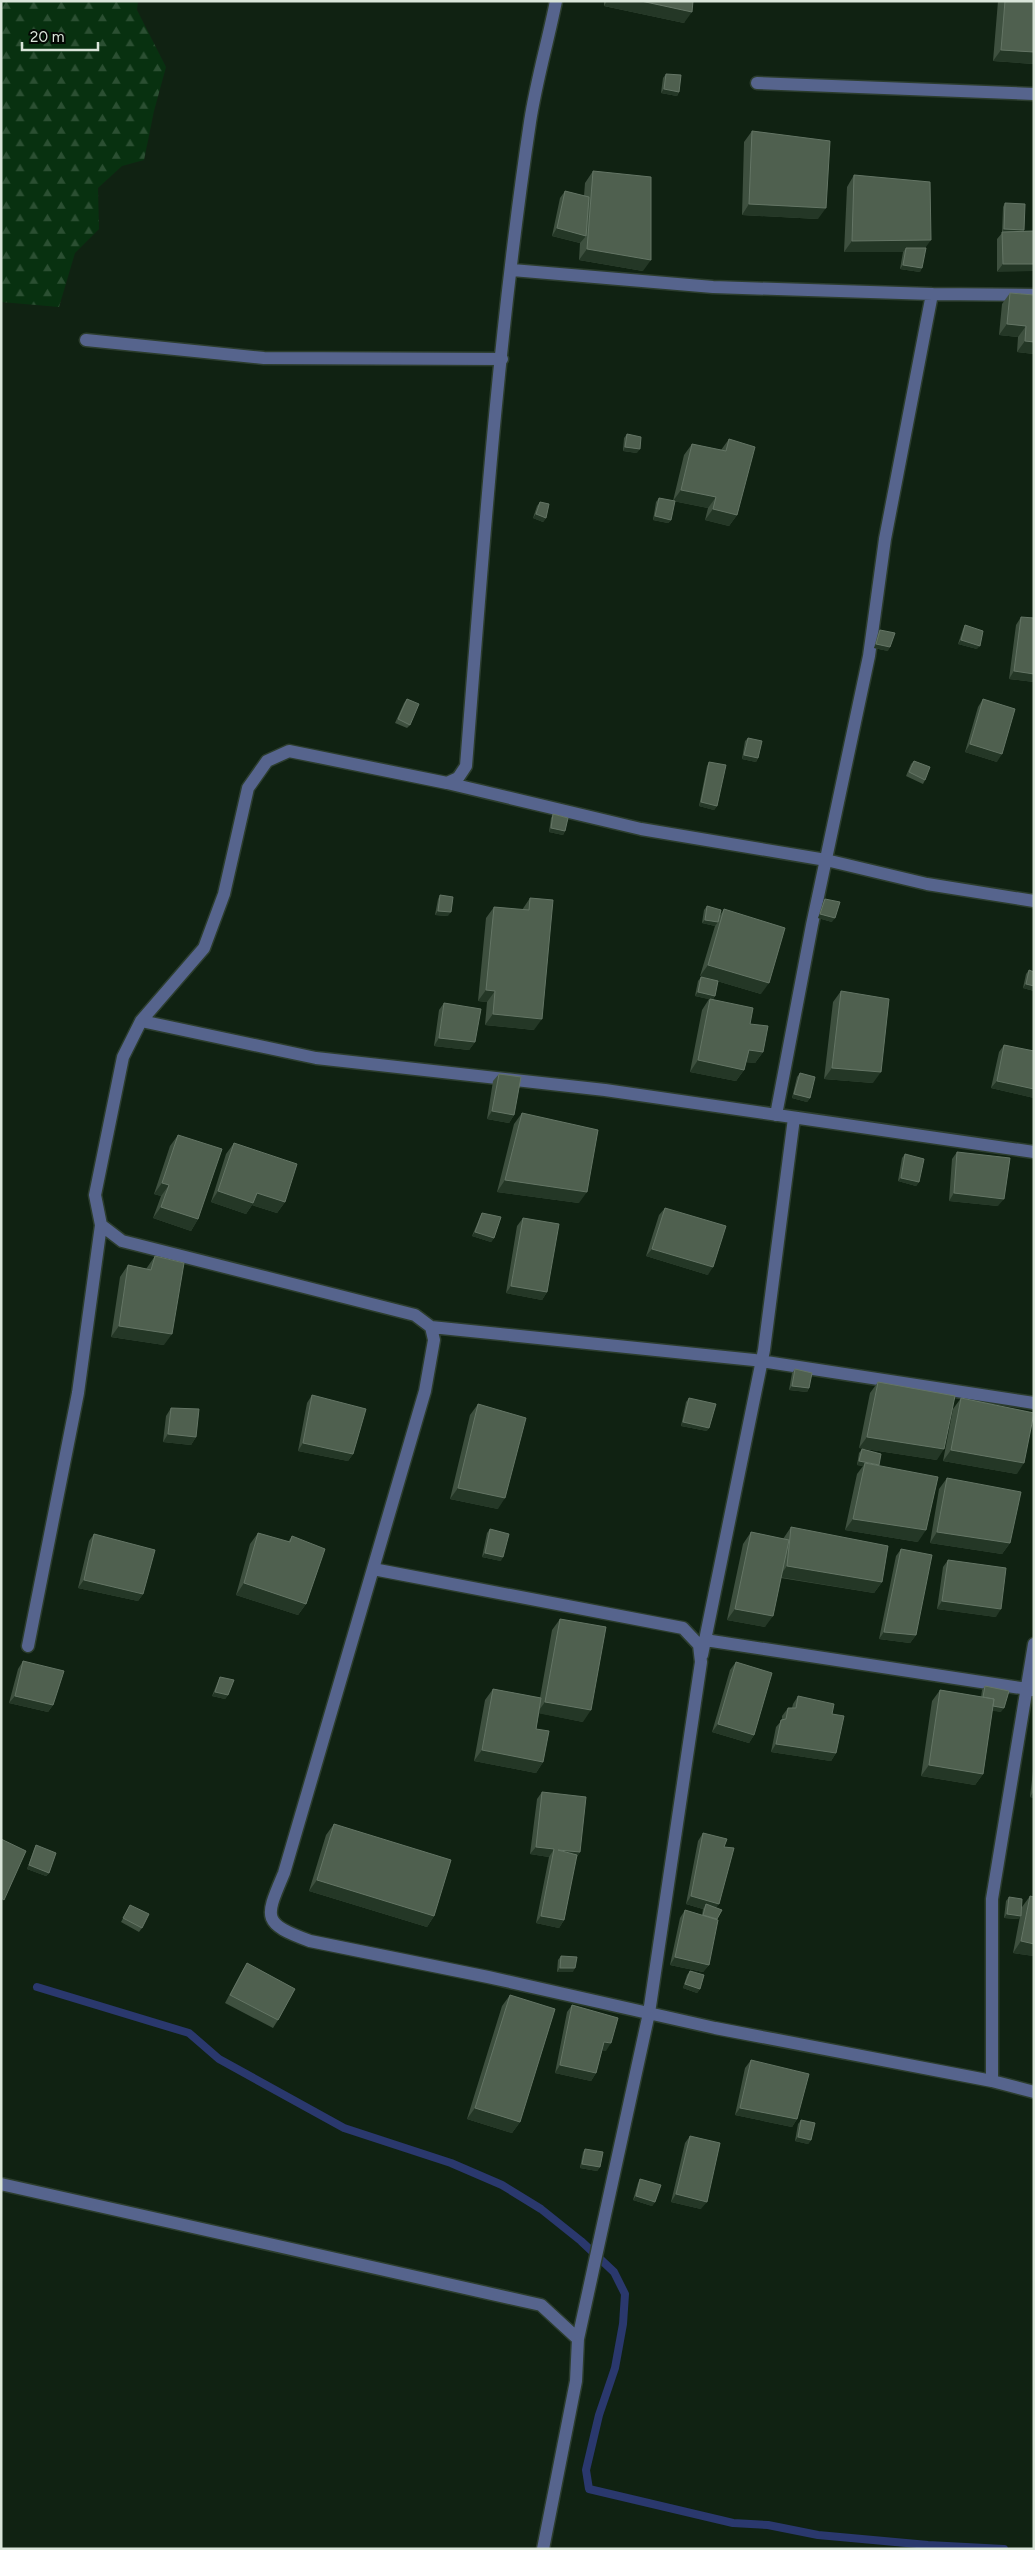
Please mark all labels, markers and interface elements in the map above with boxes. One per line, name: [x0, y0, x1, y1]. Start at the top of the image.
scale bar: [22, 20, 99, 52]
text: 20 m: [30, 28, 64, 46]

